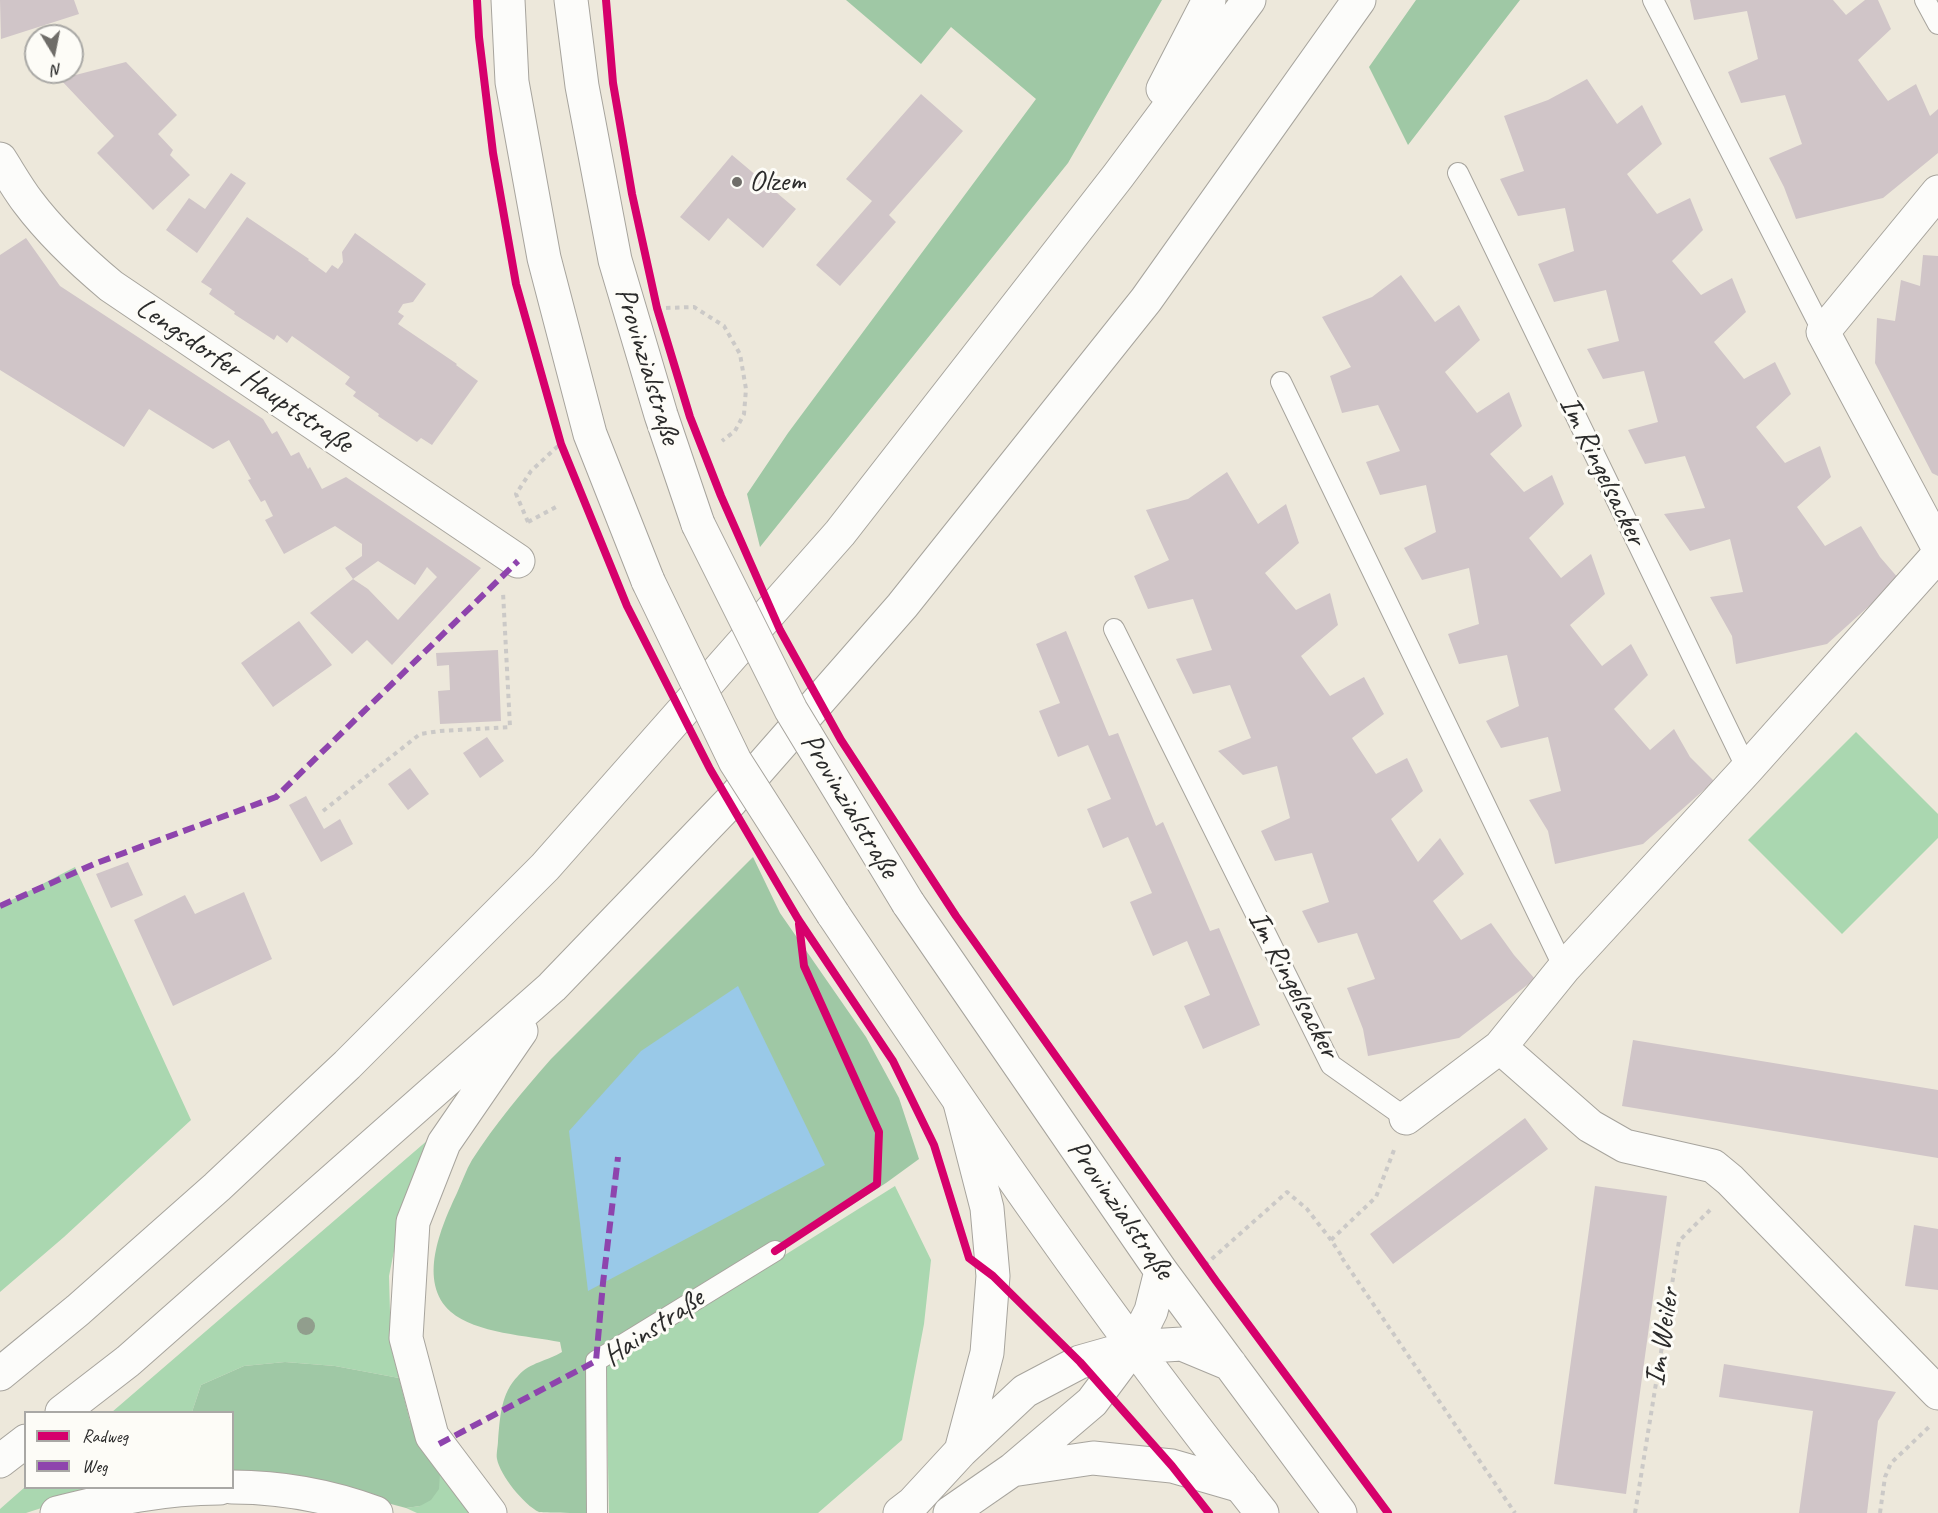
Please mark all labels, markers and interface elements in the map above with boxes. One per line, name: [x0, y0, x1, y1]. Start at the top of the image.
north arrow: [24, 24, 84, 84]
text: N: [50, 59, 63, 80]
place label: Olzem: [749, 164, 806, 200]
marker: Olzem: [730, 175, 744, 189]
street label: Provinzialstraße: [606, 283, 688, 449]
street label: Lengsdorfer Hauptstraße: [129, 290, 359, 462]
street label: Im Ringelsacker: [1550, 391, 1654, 551]
street label: Provinzialstraße: [792, 727, 906, 885]
street label: Im Ringelsacker: [1239, 905, 1347, 1065]
street label: Provinzialstraße: [1059, 1133, 1181, 1287]
street label: Hainstraße: [597, 1281, 711, 1375]
street label: Im Weiler: [1637, 1285, 1689, 1389]
legend: [24, 1411, 234, 1489]
text: Radweg: [82, 1425, 128, 1447]
text: Weg: [82, 1455, 107, 1477]

